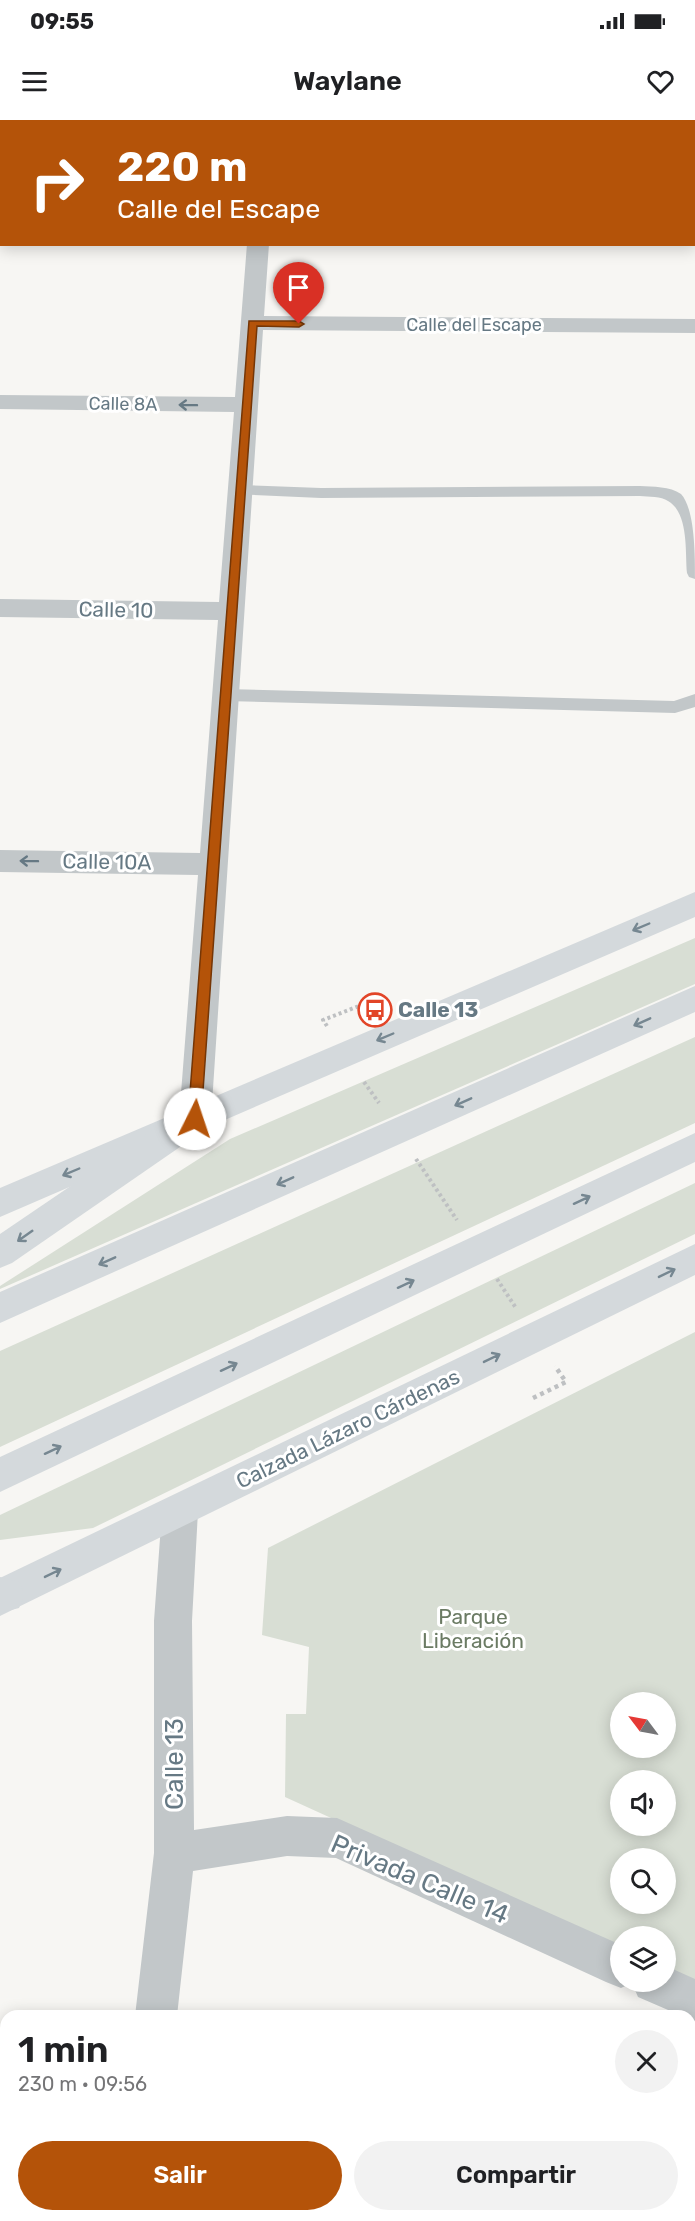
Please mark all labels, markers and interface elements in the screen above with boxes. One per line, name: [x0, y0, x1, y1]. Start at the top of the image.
text: 09:55: [30, 8, 94, 35]
icon: menu: [18, 65, 51, 98]
text: Waylane: [293, 65, 402, 97]
icon: heart: [644, 65, 677, 98]
text: 220 m: [117, 142, 248, 192]
icon: right: [18, 144, 96, 222]
text: Calle del Escape: [117, 193, 320, 225]
pin: [273, 262, 324, 324]
icon: arrive: [282, 271, 315, 304]
street label: Calle del Escape: [406, 314, 542, 336]
street label: Calle 8A: [88, 392, 158, 416]
one-way arrow: [178, 399, 198, 411]
street label: Calle 10: [78, 596, 154, 623]
street label: Calle 10A: [62, 848, 152, 875]
one-way arrow: [19, 855, 39, 867]
one-way arrow: [633, 922, 651, 933]
bus stop icon: Calle 13: [357, 992, 393, 1028]
place label: Calle 13: [398, 997, 478, 1022]
one-way arrow: [633, 1017, 651, 1029]
one-way arrow: [376, 1033, 394, 1044]
position arrow: [163, 1087, 227, 1151]
one-way arrow: [455, 1096, 473, 1108]
one-way arrow: [62, 1167, 80, 1178]
one-way arrow: [277, 1176, 295, 1187]
one-way arrow: [573, 1194, 591, 1206]
one-way arrow: [18, 1230, 34, 1242]
one-way arrow: [99, 1255, 117, 1267]
one-way arrow: [658, 1266, 676, 1278]
one-way arrow: [396, 1277, 414, 1289]
one-way arrow: [483, 1352, 501, 1364]
one-way arrow: [220, 1360, 238, 1372]
street label: Calzada Lázaro Cárdenas: [232, 1364, 464, 1494]
one-way arrow: [43, 1443, 61, 1455]
one-way arrow: [43, 1566, 61, 1578]
park label: Parque Liberación: [422, 1604, 524, 1653]
north arrow: [610, 1692, 676, 1758]
map controls: [610, 1692, 676, 1992]
street label: Calle 13: [159, 1718, 190, 1810]
button: sound: [610, 1770, 676, 1836]
street label: Privada Calle 14: [326, 1828, 513, 1931]
button: search: [610, 1848, 676, 1914]
button: layers: [610, 1926, 676, 1992]
text: 1 min: [18, 2028, 109, 2071]
button: close: [615, 2030, 678, 2093]
text: 230 m · 09:56: [18, 2072, 147, 2096]
button: Salir: [18, 2141, 342, 2210]
button: Compartir: [354, 2141, 678, 2210]

